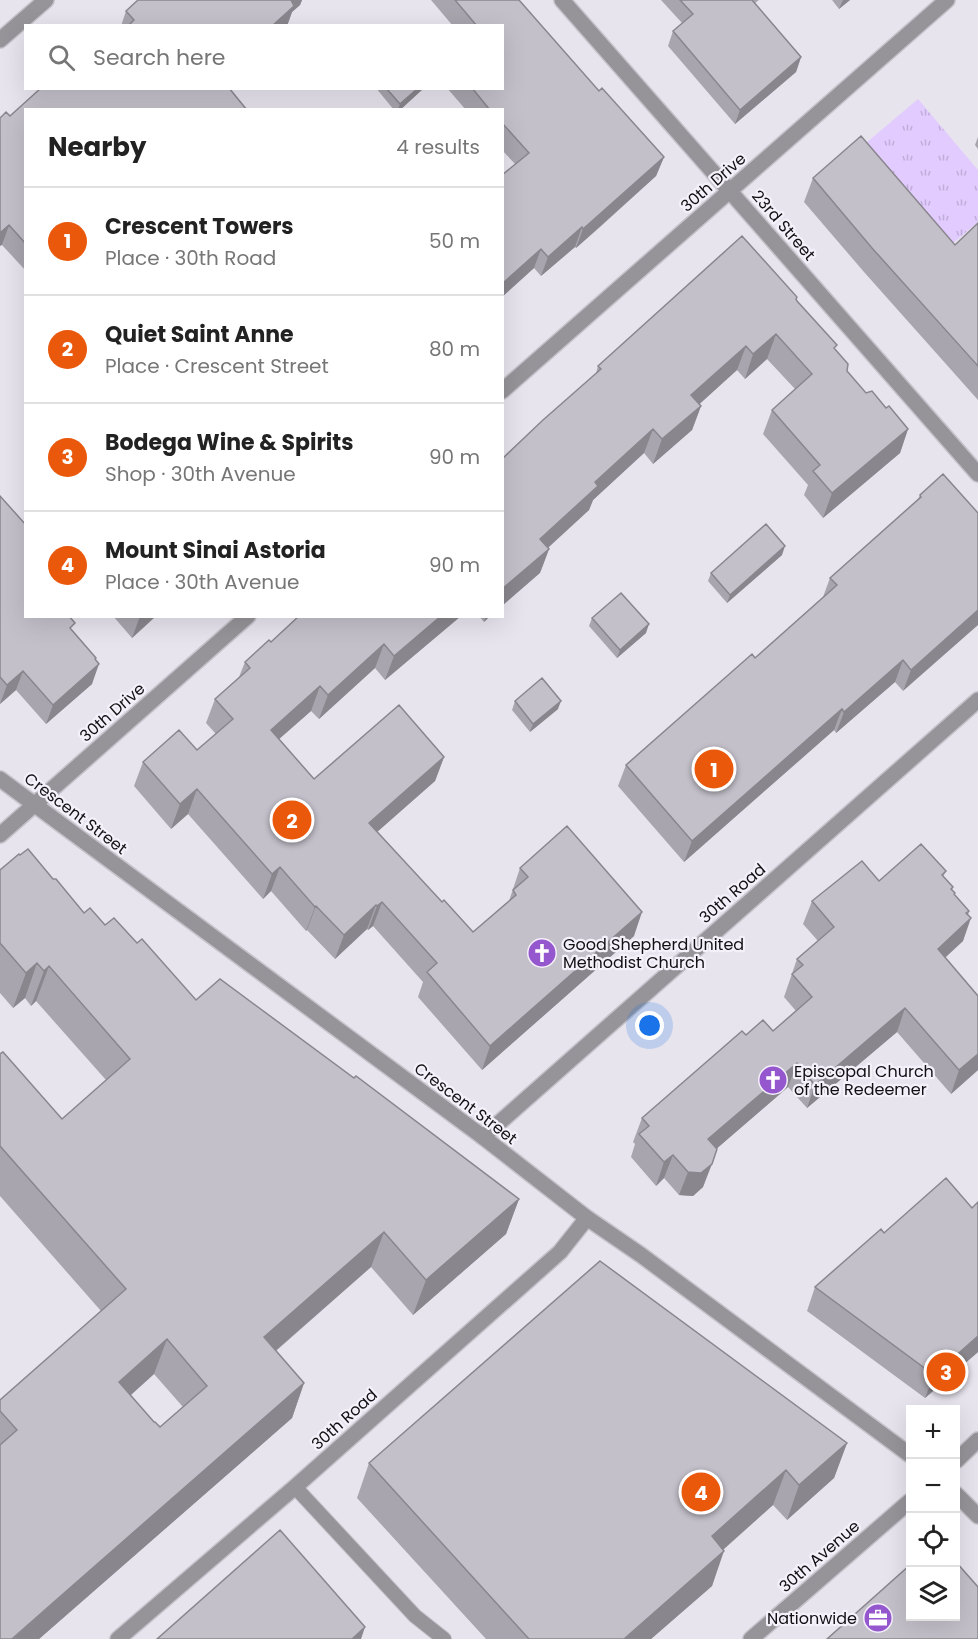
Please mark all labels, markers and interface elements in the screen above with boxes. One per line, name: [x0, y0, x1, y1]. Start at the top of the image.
search box: [24, 24, 504, 90]
icon: search: [45, 41, 78, 74]
text: Search here: [93, 42, 226, 73]
text: Nearby: [48, 129, 146, 165]
text: 4 results: [396, 133, 480, 161]
street label: 30th Drive: [676, 147, 751, 217]
street label: 23rd Street: [747, 185, 821, 266]
text: Crescent Towers: [105, 211, 294, 242]
text: 1: [64, 227, 71, 255]
text: 50 m: [429, 227, 480, 255]
text: Place · 30th Road: [105, 244, 276, 272]
text: Quiet Saint Anne: [105, 319, 294, 350]
text: 2: [62, 335, 73, 363]
text: 80 m: [429, 335, 480, 363]
text: Place · Crescent Street: [105, 352, 329, 380]
text: Bodega Wine & Spirits: [105, 427, 354, 458]
text: 3: [61, 443, 74, 471]
text: 90 m: [429, 443, 480, 471]
text: Shop · 30th Avenue: [105, 460, 296, 488]
text: Mount Sinai Astoria: [105, 535, 326, 566]
text: 4: [61, 551, 74, 579]
text: 90 m: [429, 551, 480, 579]
text: Place · 30th Avenue: [105, 568, 299, 596]
street label: 30th Drive: [75, 677, 150, 747]
pin: 1: [694, 746, 734, 792]
street label: Crescent Street: [19, 767, 132, 860]
pin: 2: [272, 798, 312, 842]
street label: 30th Road: [694, 858, 771, 929]
place label: Good Shepherd United Methodist Church: [563, 933, 744, 974]
church icon: Good Shepherd United Methodist Church: [526, 937, 558, 969]
your location: [635, 1011, 664, 1040]
street label: Crescent Street: [409, 1057, 522, 1150]
place label: Episcopal Church of the Redeemer: [794, 1060, 934, 1101]
church icon: Episcopal Church of the Redeemer: [757, 1064, 789, 1096]
pin: 3: [926, 1350, 966, 1394]
street label: 30th Road: [306, 1384, 382, 1455]
map controls: [906, 1405, 960, 1621]
button: +: [906, 1405, 960, 1459]
button: −: [906, 1459, 960, 1513]
pin: 4: [682, 1470, 720, 1514]
button: locate: [906, 1513, 960, 1567]
street label: 30th Avenue: [774, 1515, 865, 1598]
button: layers: [906, 1567, 960, 1621]
office icon: Nationwide: [862, 1602, 894, 1634]
place label: Nationwide: [767, 1607, 857, 1630]

